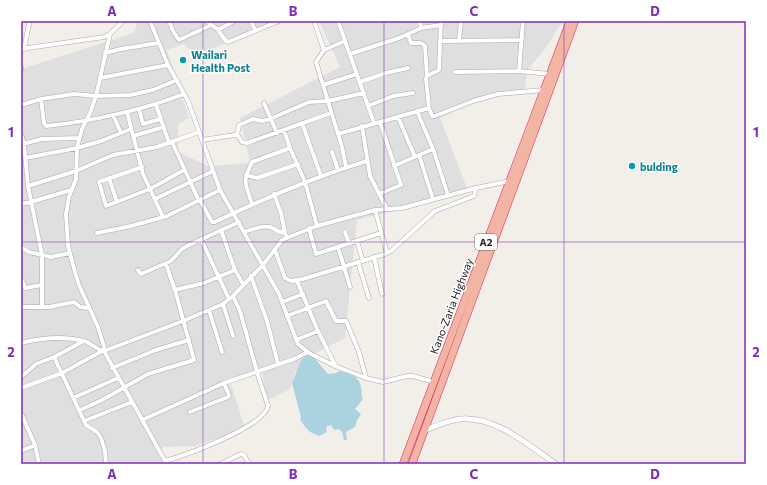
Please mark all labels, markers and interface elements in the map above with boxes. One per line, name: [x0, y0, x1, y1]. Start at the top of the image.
text: A: [107, 3, 117, 19]
text: B: [289, 3, 298, 19]
text: C: [470, 3, 479, 19]
text: D: [650, 3, 660, 19]
place label: Wailari Health Post: [191, 48, 250, 74]
marker: Wailari Health Post: [178, 55, 188, 65]
text: 1: [8, 124, 14, 140]
text: 1: [753, 124, 759, 140]
place label: bulding: [640, 160, 678, 173]
marker: bulding: [627, 161, 637, 171]
road number: A2: [475, 234, 497, 250]
street label: Kano-Zaria Highway: [427, 256, 475, 356]
text: 2: [7, 344, 15, 360]
text: 2: [752, 344, 760, 360]
text: A: [107, 466, 117, 482]
text: B: [289, 466, 298, 482]
text: C: [470, 466, 479, 482]
text: D: [650, 466, 660, 482]

